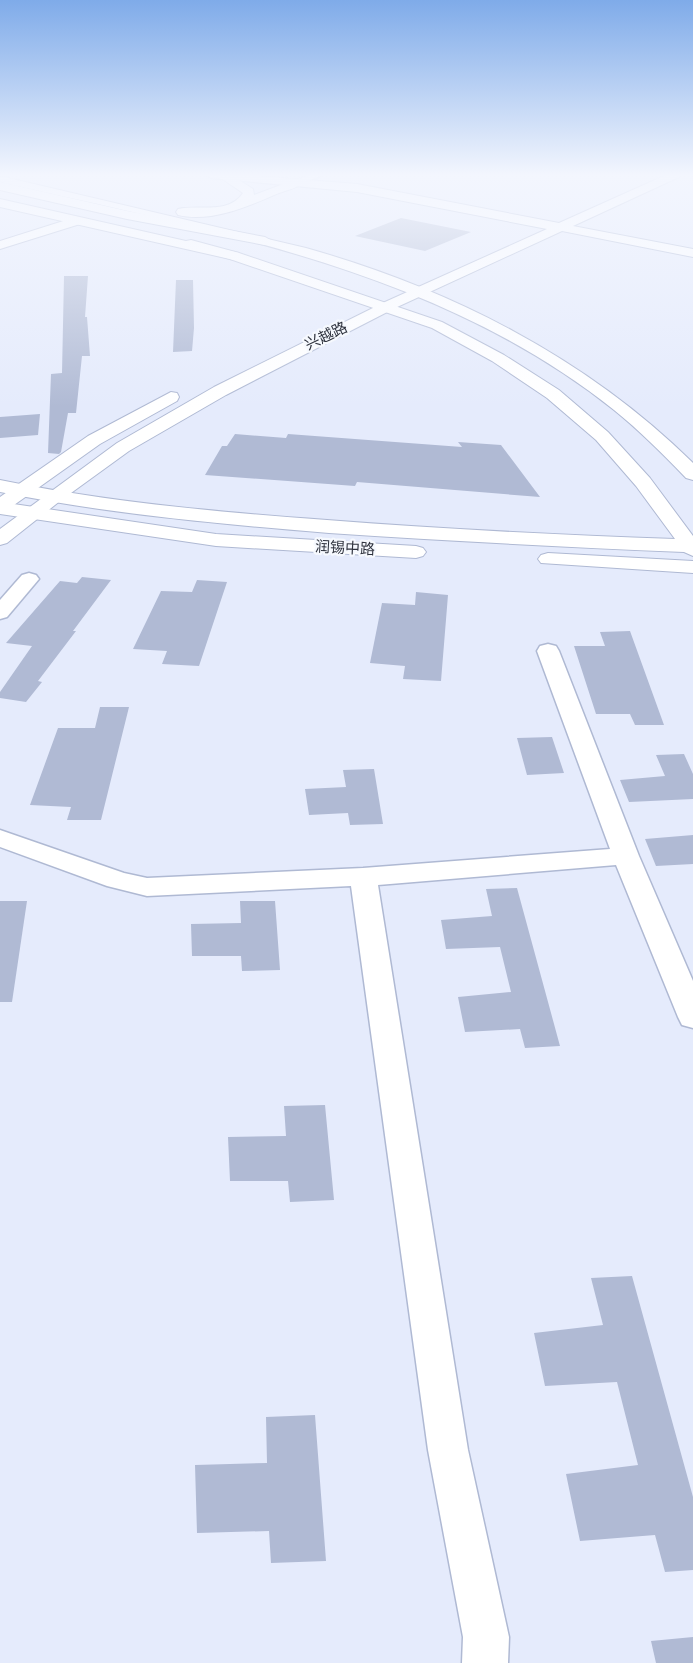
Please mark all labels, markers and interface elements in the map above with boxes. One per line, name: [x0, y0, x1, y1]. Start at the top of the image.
street label: 兴越路: [302, 318, 350, 353]
street label: 润锡中路: [315, 537, 375, 558]

